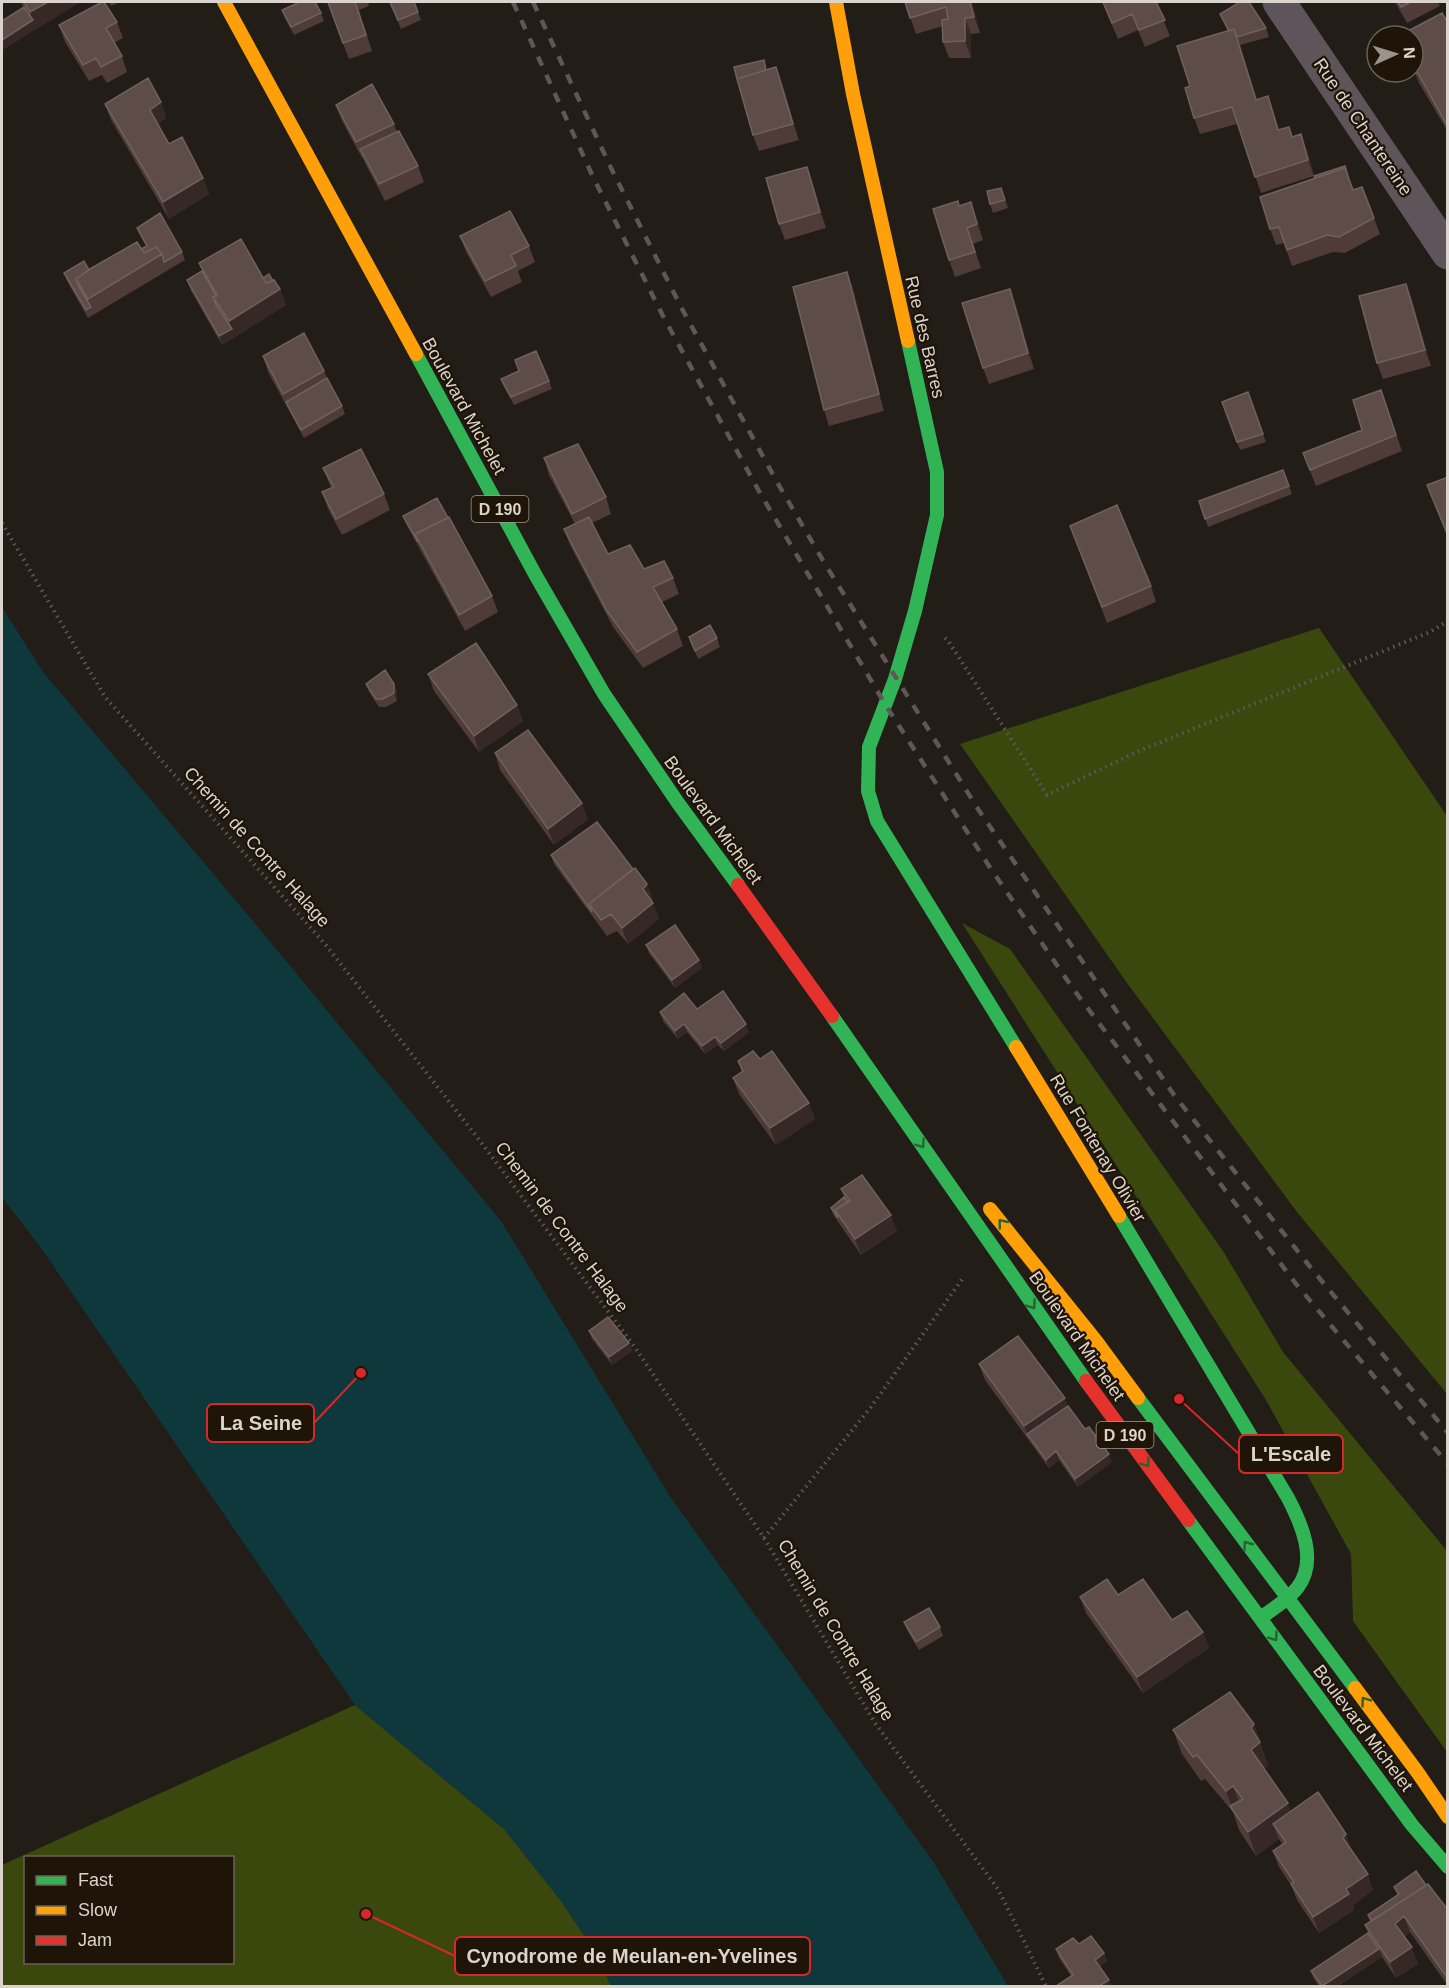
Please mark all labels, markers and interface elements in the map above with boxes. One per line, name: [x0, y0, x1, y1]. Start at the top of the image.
north arrow: [1365, 24, 1425, 84]
text: N: [1401, 47, 1418, 59]
street label: Rue de Chantereine: [1310, 55, 1416, 199]
street label: Rue des Barres: [901, 274, 949, 400]
street label: Boulevard Michelet: [418, 334, 510, 478]
road number: D 190: [472, 496, 528, 522]
street label: Boulevard Michelet: [660, 752, 766, 888]
street label: Chemin de Contre Halage: [180, 763, 334, 931]
street label: Rue Fontenay Olivier: [1046, 1070, 1150, 1226]
street label: Chemin de Contre Halage: [491, 1138, 633, 1316]
one-way arrow: [914, 1138, 925, 1149]
one-way arrow: [998, 1219, 1009, 1230]
street label: Boulevard Michelet: [1025, 1268, 1129, 1404]
one-way arrow: [1025, 1298, 1036, 1309]
callout: La Seine: [207, 1404, 314, 1442]
text: La Seine: [220, 1412, 302, 1434]
road number: D 190: [1096, 1422, 1154, 1448]
callout: L'Escale: [1239, 1435, 1343, 1473]
text: L'Escale: [1251, 1443, 1331, 1465]
one-way arrow: [1139, 1457, 1150, 1468]
street label: Chemin de Contre Halage: [774, 1536, 898, 1724]
one-way arrow: [1243, 1541, 1254, 1552]
one-way arrow: [1267, 1631, 1278, 1642]
street label: Boulevard Michelet: [1309, 1661, 1417, 1795]
one-way arrow: [1361, 1697, 1372, 1708]
legend: [24, 1856, 234, 1964]
text: Fast: [78, 1870, 113, 1890]
text: Slow: [78, 1900, 118, 1920]
text: Jam: [78, 1930, 112, 1950]
callout: Cynodrome de Meulan-en-Yvelines: [455, 1937, 810, 1975]
text: Cynodrome de Meulan-en-Yvelines: [466, 1945, 798, 1967]

